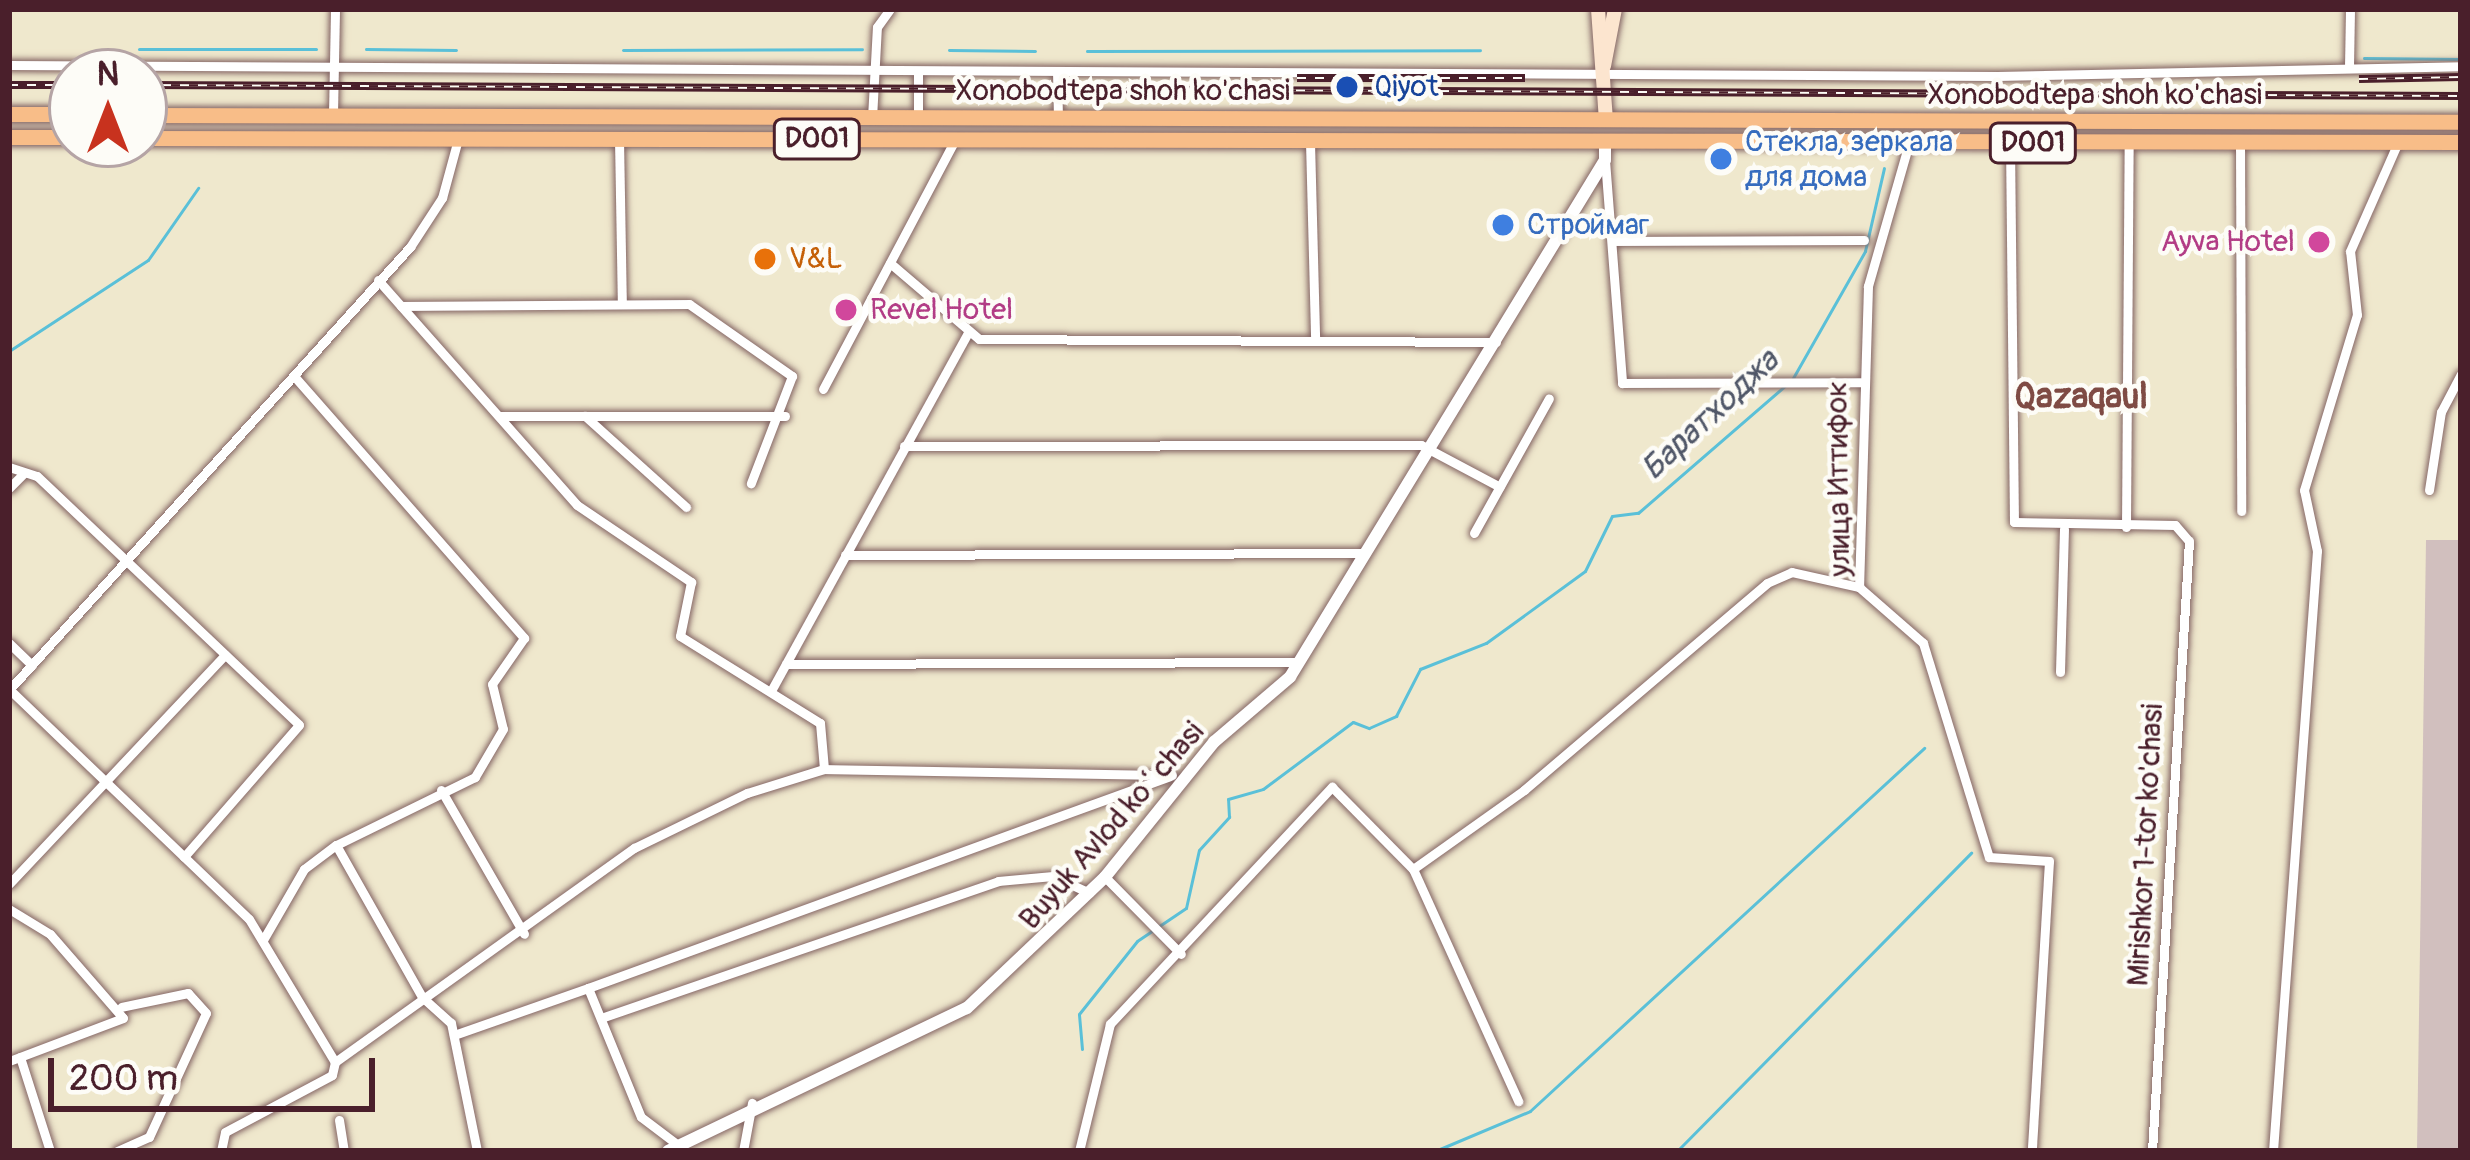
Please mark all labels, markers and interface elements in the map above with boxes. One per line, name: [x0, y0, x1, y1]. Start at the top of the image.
north arrow: [48, 48, 168, 168]
text: N: [97, 54, 119, 95]
place label: Qiyot: [1374, 69, 1439, 105]
marker: Qiyot: [1331, 71, 1363, 103]
street label: Xonobodtepa shoh ko'chasi: [956, 73, 1290, 109]
street label: Xonobodtepa shoh ko'chasi: [1928, 77, 2262, 113]
road number: D001: [772, 118, 862, 160]
road number: D001: [1988, 122, 2078, 164]
place label: Стекла, зеркала для дома: [1745, 124, 1953, 195]
marker: Стекла, зеркала для дома: [1708, 146, 1734, 172]
place label: Строймаг: [1527, 207, 1649, 243]
marker: Строймаг: [1490, 212, 1516, 238]
place label: Ayva Hotel: [2161, 224, 2295, 260]
marker: Ayva Hotel: [2306, 229, 2332, 255]
place label: V&L: [789, 241, 843, 277]
marker: V&L: [752, 246, 778, 272]
place label: Revel Hotel: [870, 292, 1013, 328]
marker: Revel Hotel: [833, 297, 859, 323]
water label: Баратходжа: [1633, 341, 1787, 489]
district label: Qazaqaul: [2014, 375, 2148, 419]
street label: улица Иттифок: [1819, 381, 1859, 577]
street label: Mirishkor 1-tor ko'chasi: [2121, 703, 2171, 987]
street label: Buyuk Avlod koʻchasi: [1012, 715, 1212, 937]
scale bar: [54, 1034, 381, 1108]
text: 200 m: [69, 1056, 178, 1101]

